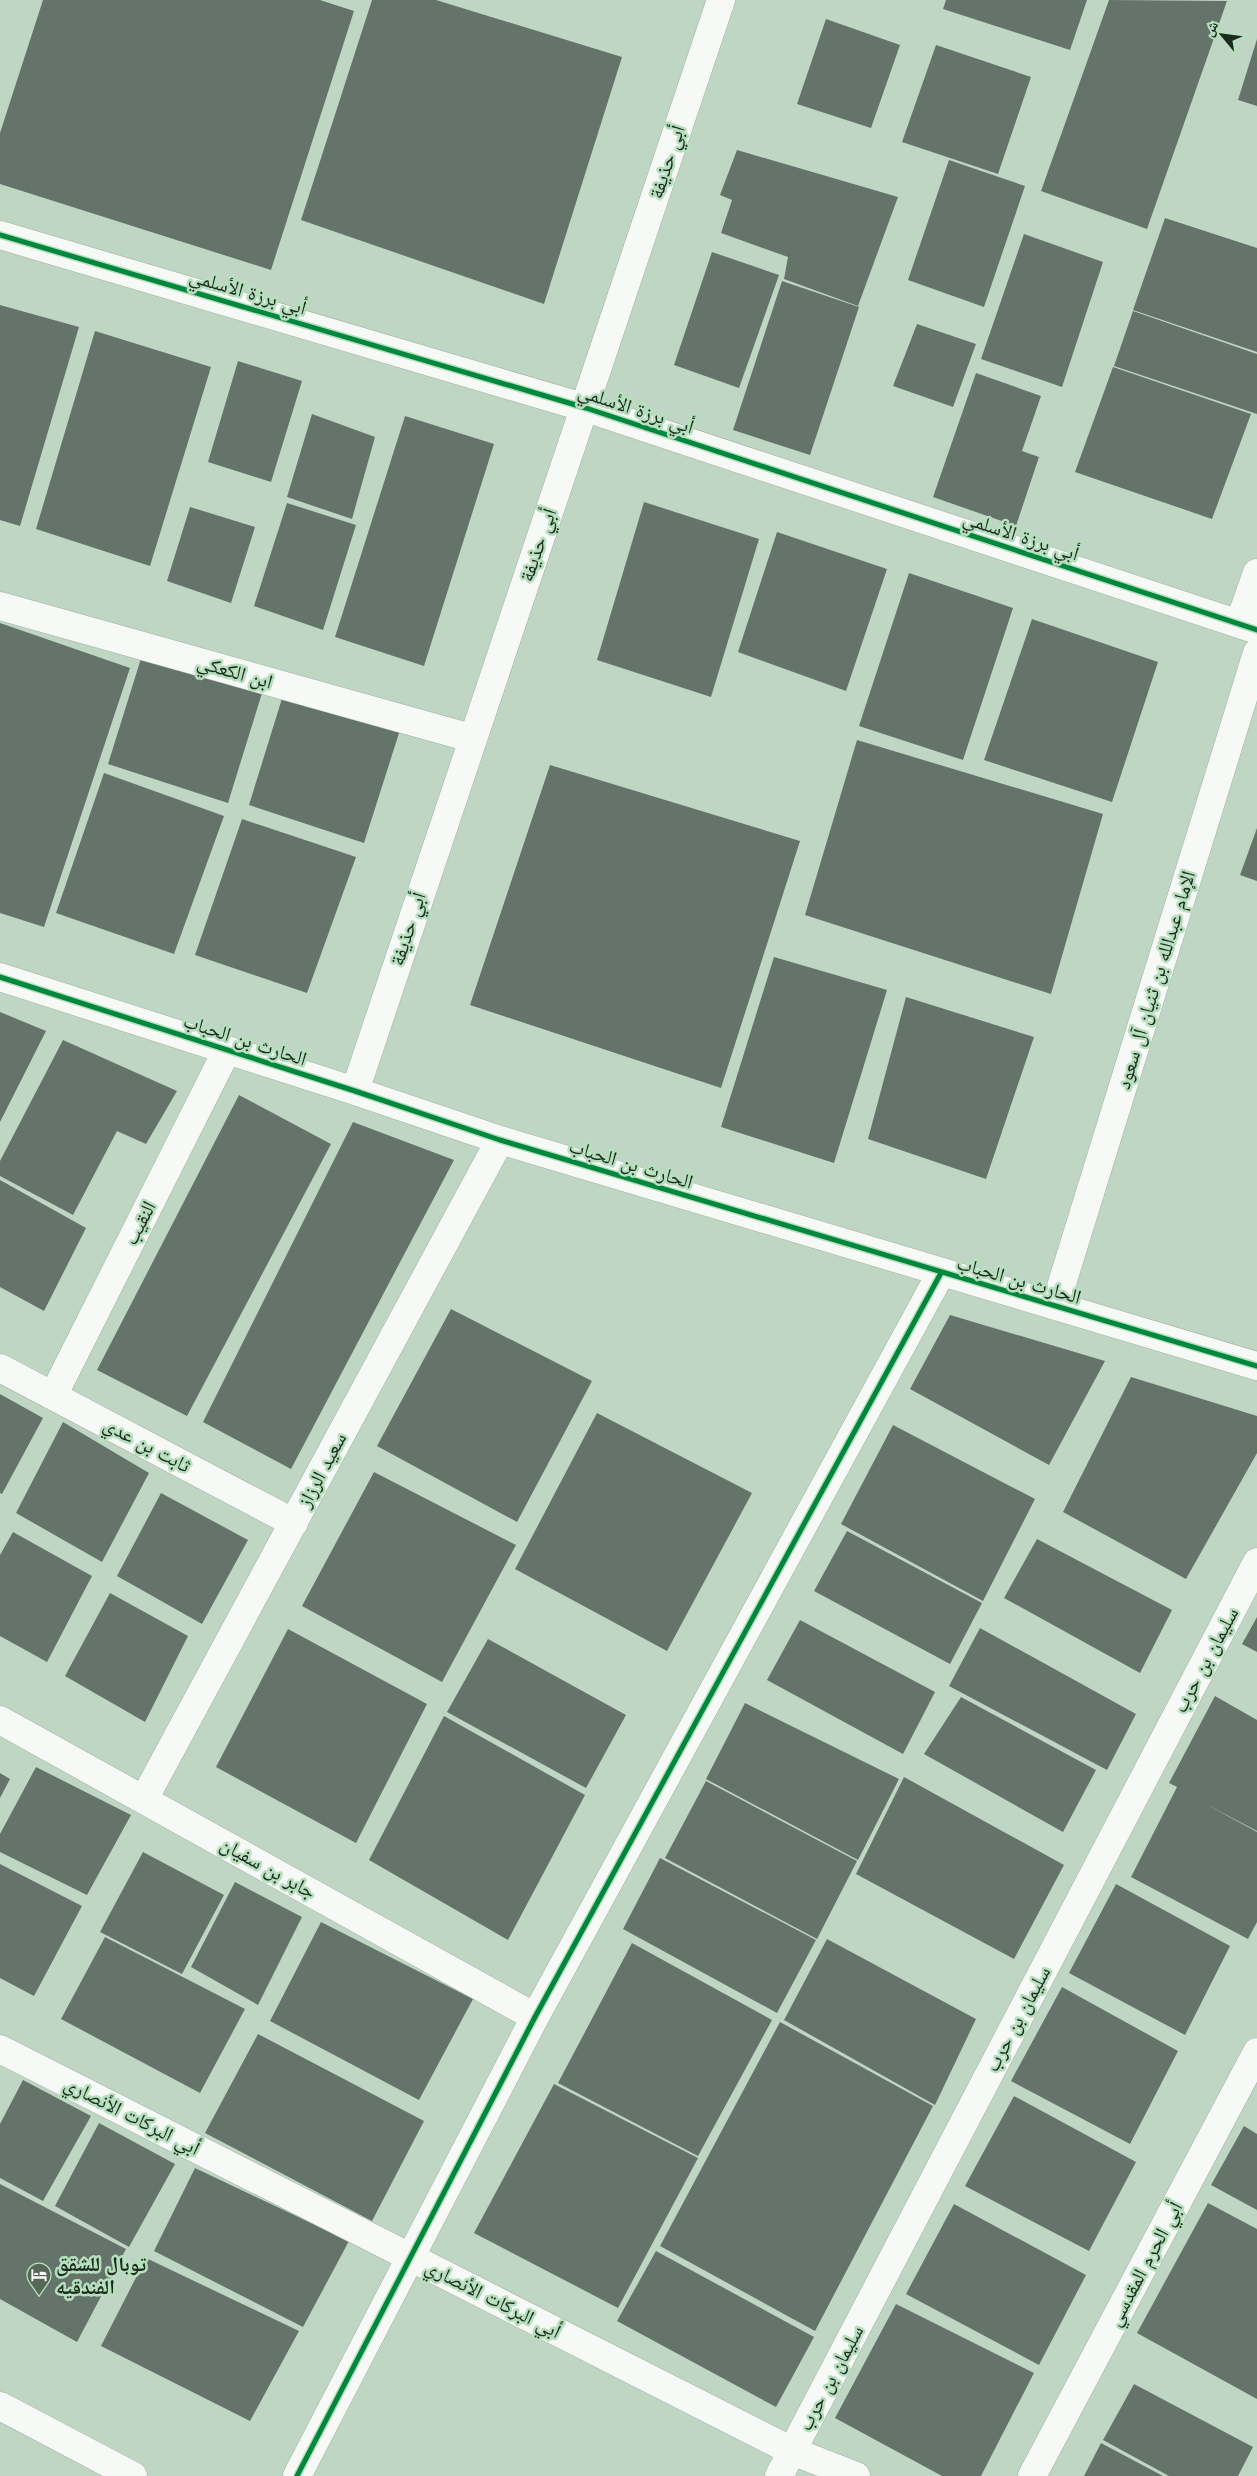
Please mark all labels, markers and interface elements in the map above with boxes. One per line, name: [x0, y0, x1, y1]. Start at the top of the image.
north arrow: [1197, 10, 1247, 60]
text: ش: [1198, 17, 1223, 40]
street label: أبي حذيفة: [641, 121, 694, 203]
street label: أبي برزة الأسلمي: [186, 261, 310, 324]
street label: أبي برزة الأسلمي: [574, 377, 698, 442]
street label: أبي حذيفة: [512, 504, 565, 586]
street label: أبي برزة الأسلمي: [959, 504, 1083, 569]
street label: ابن الكعكي: [194, 647, 276, 698]
street label: الإمام عبدالله بن ثنيان آل سعود: [1109, 867, 1203, 1093]
street label: أبي حذيفة: [382, 888, 435, 970]
street label: الحارث بن الحباب: [179, 1006, 311, 1074]
street label: الحارث بن الحباب: [565, 1131, 697, 1197]
street label: النقيب: [117, 1196, 163, 1250]
street label: الحارث بن الحباب: [953, 1248, 1085, 1312]
street label: ثابت بن عدي: [98, 1410, 196, 1481]
street label: سعيد الرزاز: [290, 1427, 354, 1514]
street label: سليمان بن حرب: [1166, 1602, 1246, 1718]
street label: جابر بن سفيان: [215, 1830, 321, 1906]
street label: سليمان بن حرب: [978, 1961, 1058, 2077]
street label: أبي البركات الأنصاري: [59, 2069, 205, 2164]
street label: أبي الحرم المقدسي: [1100, 2196, 1191, 2332]
place label: توبال للشقق الفندقيه: [56, 2250, 147, 2302]
street label: أبي البركات الأنصاري: [420, 2252, 566, 2347]
hotel icon: توبال للشقق الفندقيه: [26, 2262, 52, 2296]
street label: سليمان بن حرب: [791, 2320, 871, 2436]

